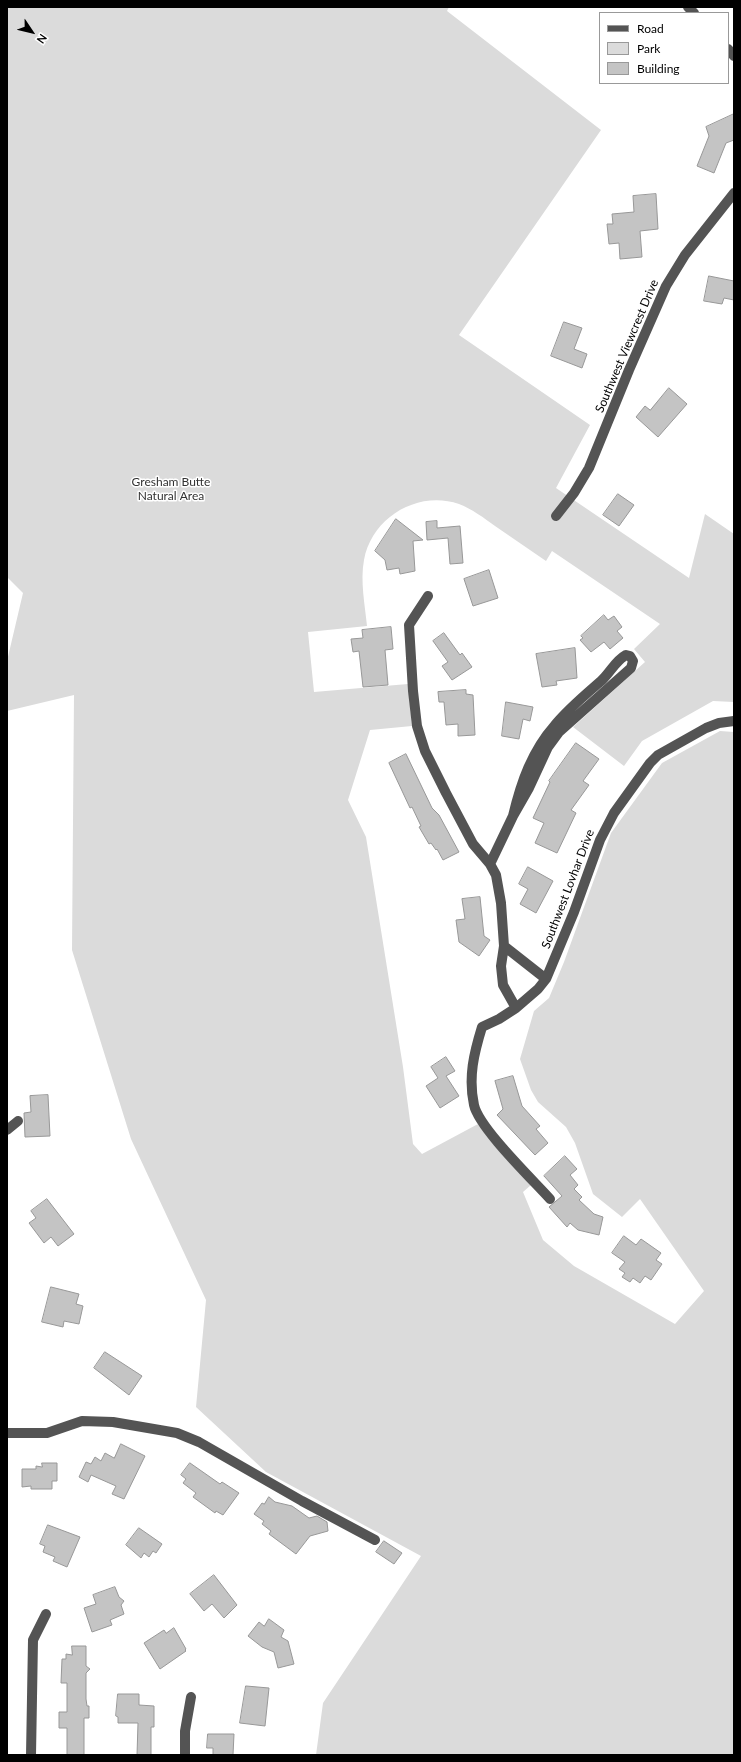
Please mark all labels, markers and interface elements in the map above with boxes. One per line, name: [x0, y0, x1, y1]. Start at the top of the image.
north arrow: [12, 12, 52, 52]
legend: [599, 12, 729, 84]
text: Road: [637, 21, 664, 36]
text: N: [34, 32, 50, 46]
text: Park: [637, 41, 660, 56]
text: Building: [637, 61, 680, 76]
street label: Southwest Viewcrest Drive: [592, 277, 662, 415]
park label: Gresham Butte Natural Area: [132, 475, 210, 503]
street label: Southwest Lovhar Drive: [539, 827, 597, 951]

